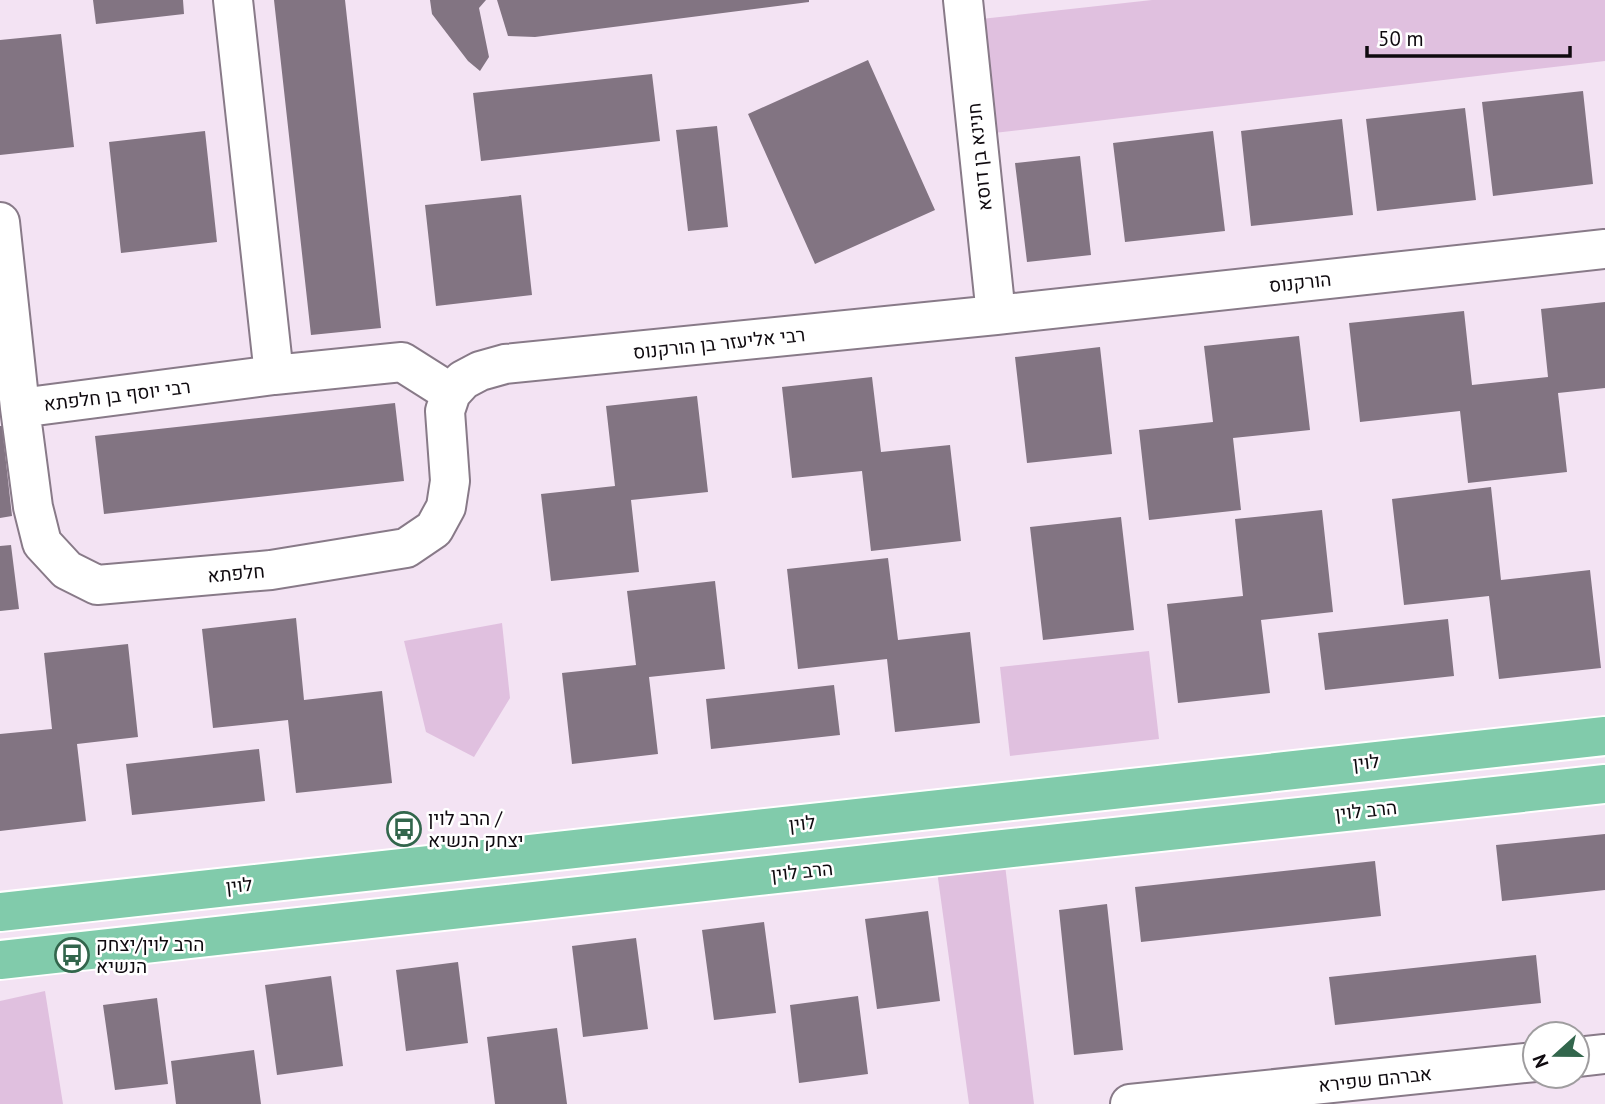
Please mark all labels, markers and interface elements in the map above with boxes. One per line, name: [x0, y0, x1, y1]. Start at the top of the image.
scale bar: [1367, 14, 1570, 58]
text: 50 m: [1378, 25, 1424, 52]
street label: חנינא בן דוסא: [961, 102, 997, 212]
street label: הורקנוס: [1268, 267, 1332, 297]
street label: רבי אליעזר בן הורקנוס: [632, 322, 806, 364]
street label: רבי יוסף בן חלפתא: [42, 374, 192, 416]
street label: חלפתא: [206, 559, 266, 587]
street label: לוין: [1352, 749, 1381, 775]
street label: הרב לוין: [1334, 795, 1398, 825]
place label: הרב לוין / יצחק הנשיא: [428, 806, 524, 852]
bus stop icon: הרב לוין / יצחק הנשיא: [385, 810, 423, 848]
street label: לוין: [788, 810, 817, 836]
street label: הרב לוין: [770, 856, 834, 886]
street label: לוין: [225, 872, 254, 898]
place label: הרב לוין/יצחק הנשיא: [96, 932, 204, 978]
bus stop icon: הרב לוין/יצחק הנשיא: [53, 936, 91, 974]
north arrow: [1521, 1020, 1591, 1090]
text: N: [1527, 1051, 1554, 1071]
street label: אברהם שפירא: [1317, 1061, 1433, 1097]

